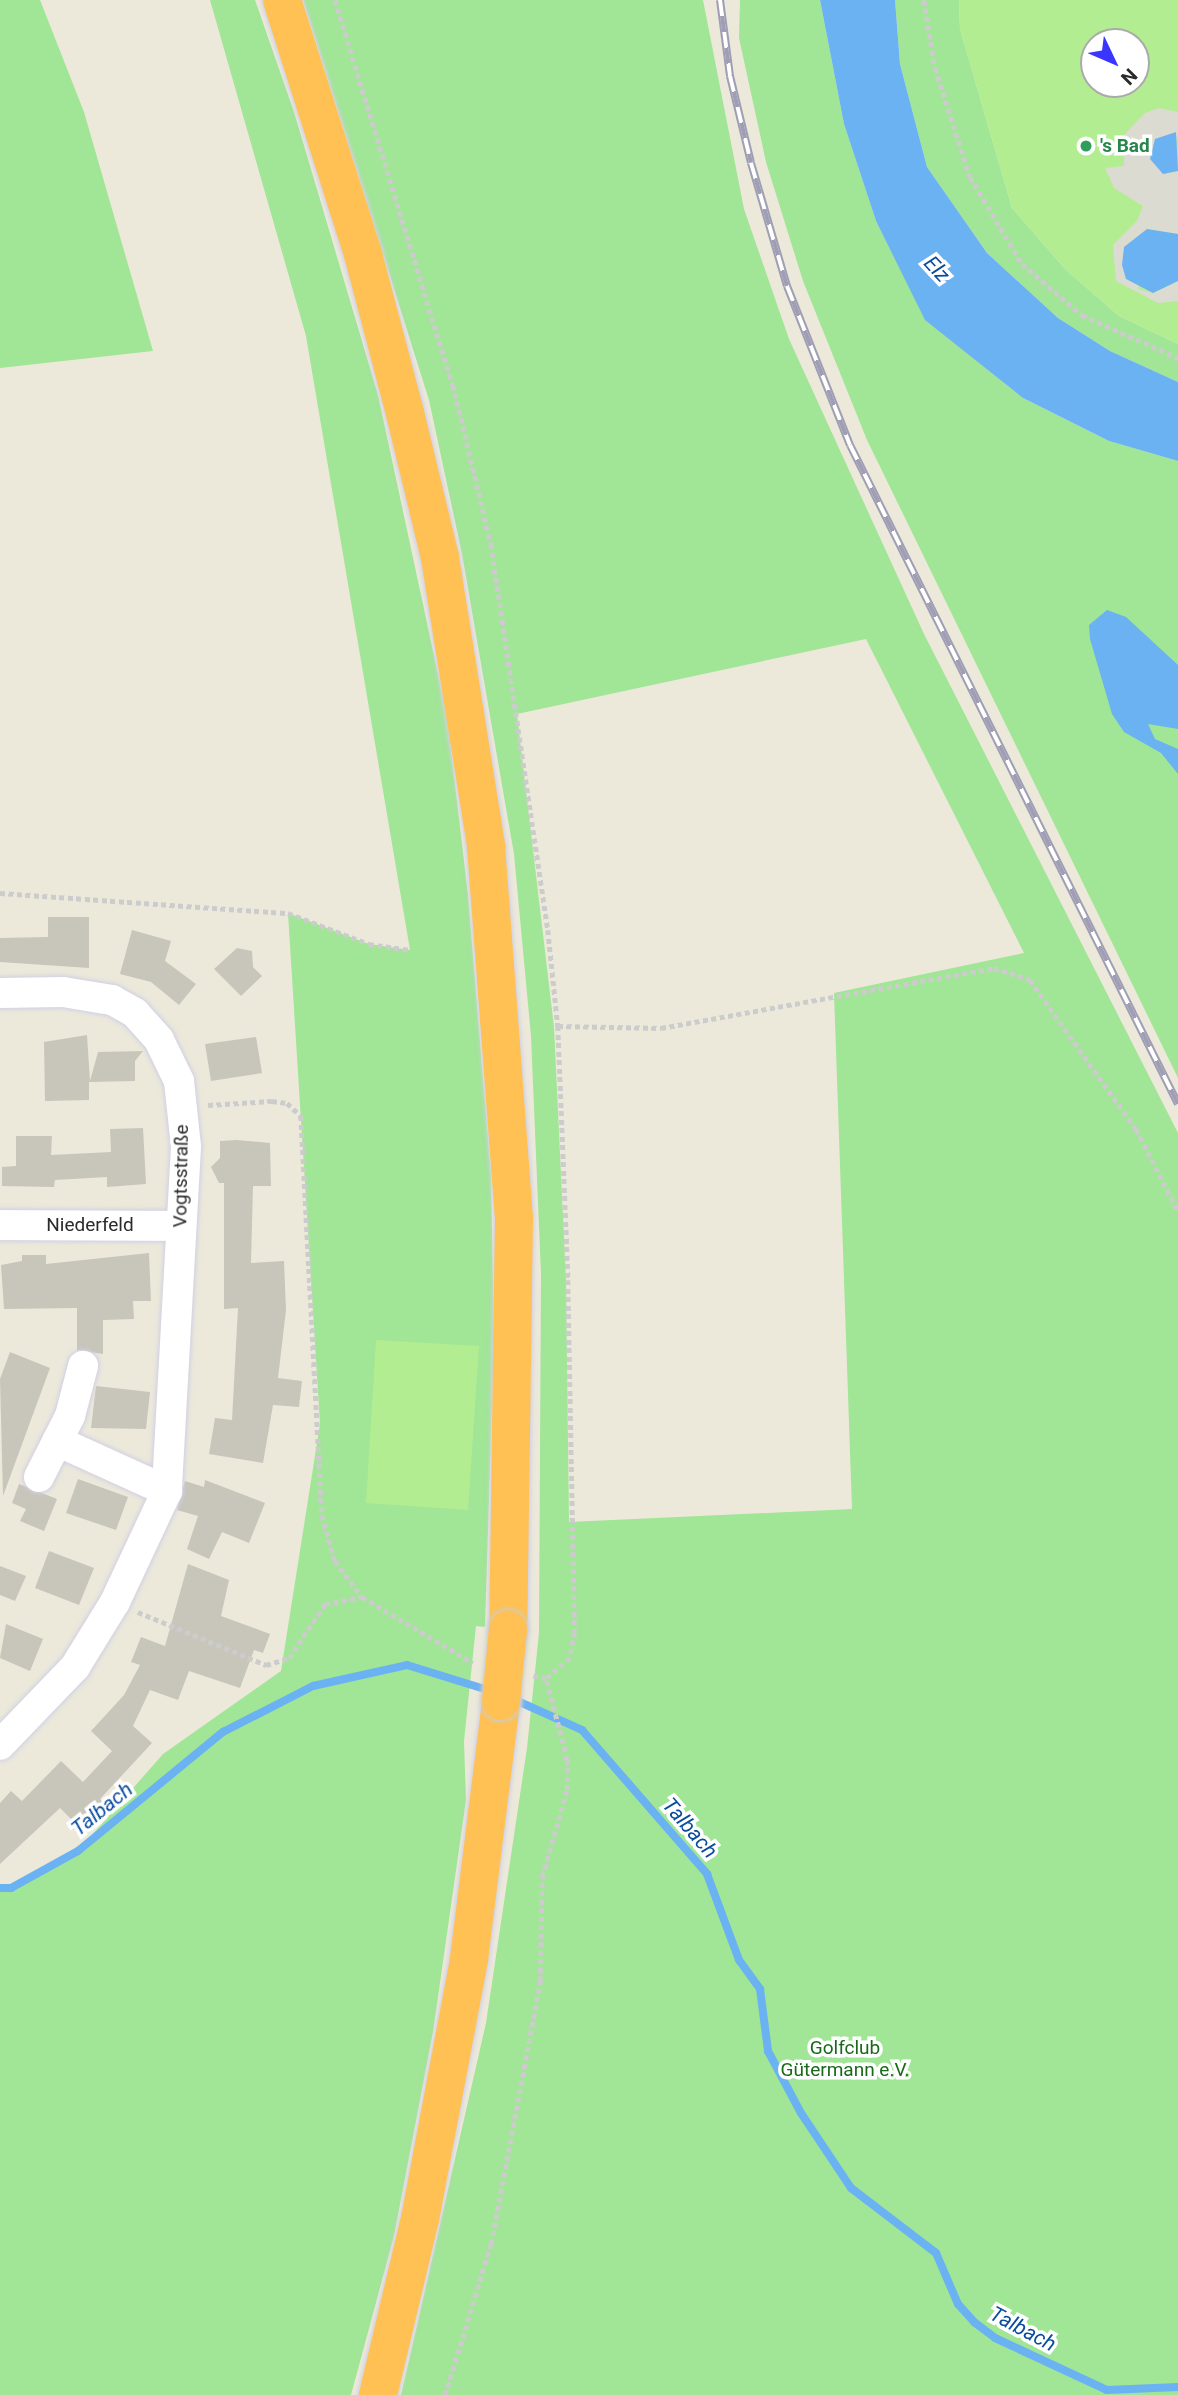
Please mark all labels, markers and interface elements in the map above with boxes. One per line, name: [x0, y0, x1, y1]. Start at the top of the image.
north arrow: [1080, 28, 1150, 98]
text: N: [1116, 64, 1142, 89]
place label: 's Bad: [1100, 135, 1150, 157]
marker: 's Bad: [1078, 138, 1094, 154]
water label: Elz: [919, 251, 955, 287]
street label: Vogtsstraße: [169, 1124, 193, 1228]
street label: Niederfeld: [46, 1214, 134, 1236]
water label: Talbach: [66, 1777, 138, 1841]
water label: Talbach: [657, 1793, 723, 1863]
park label: Golfclub Gütermann e.V.: [781, 2037, 909, 2081]
water label: Talbach: [986, 2301, 1060, 2357]

